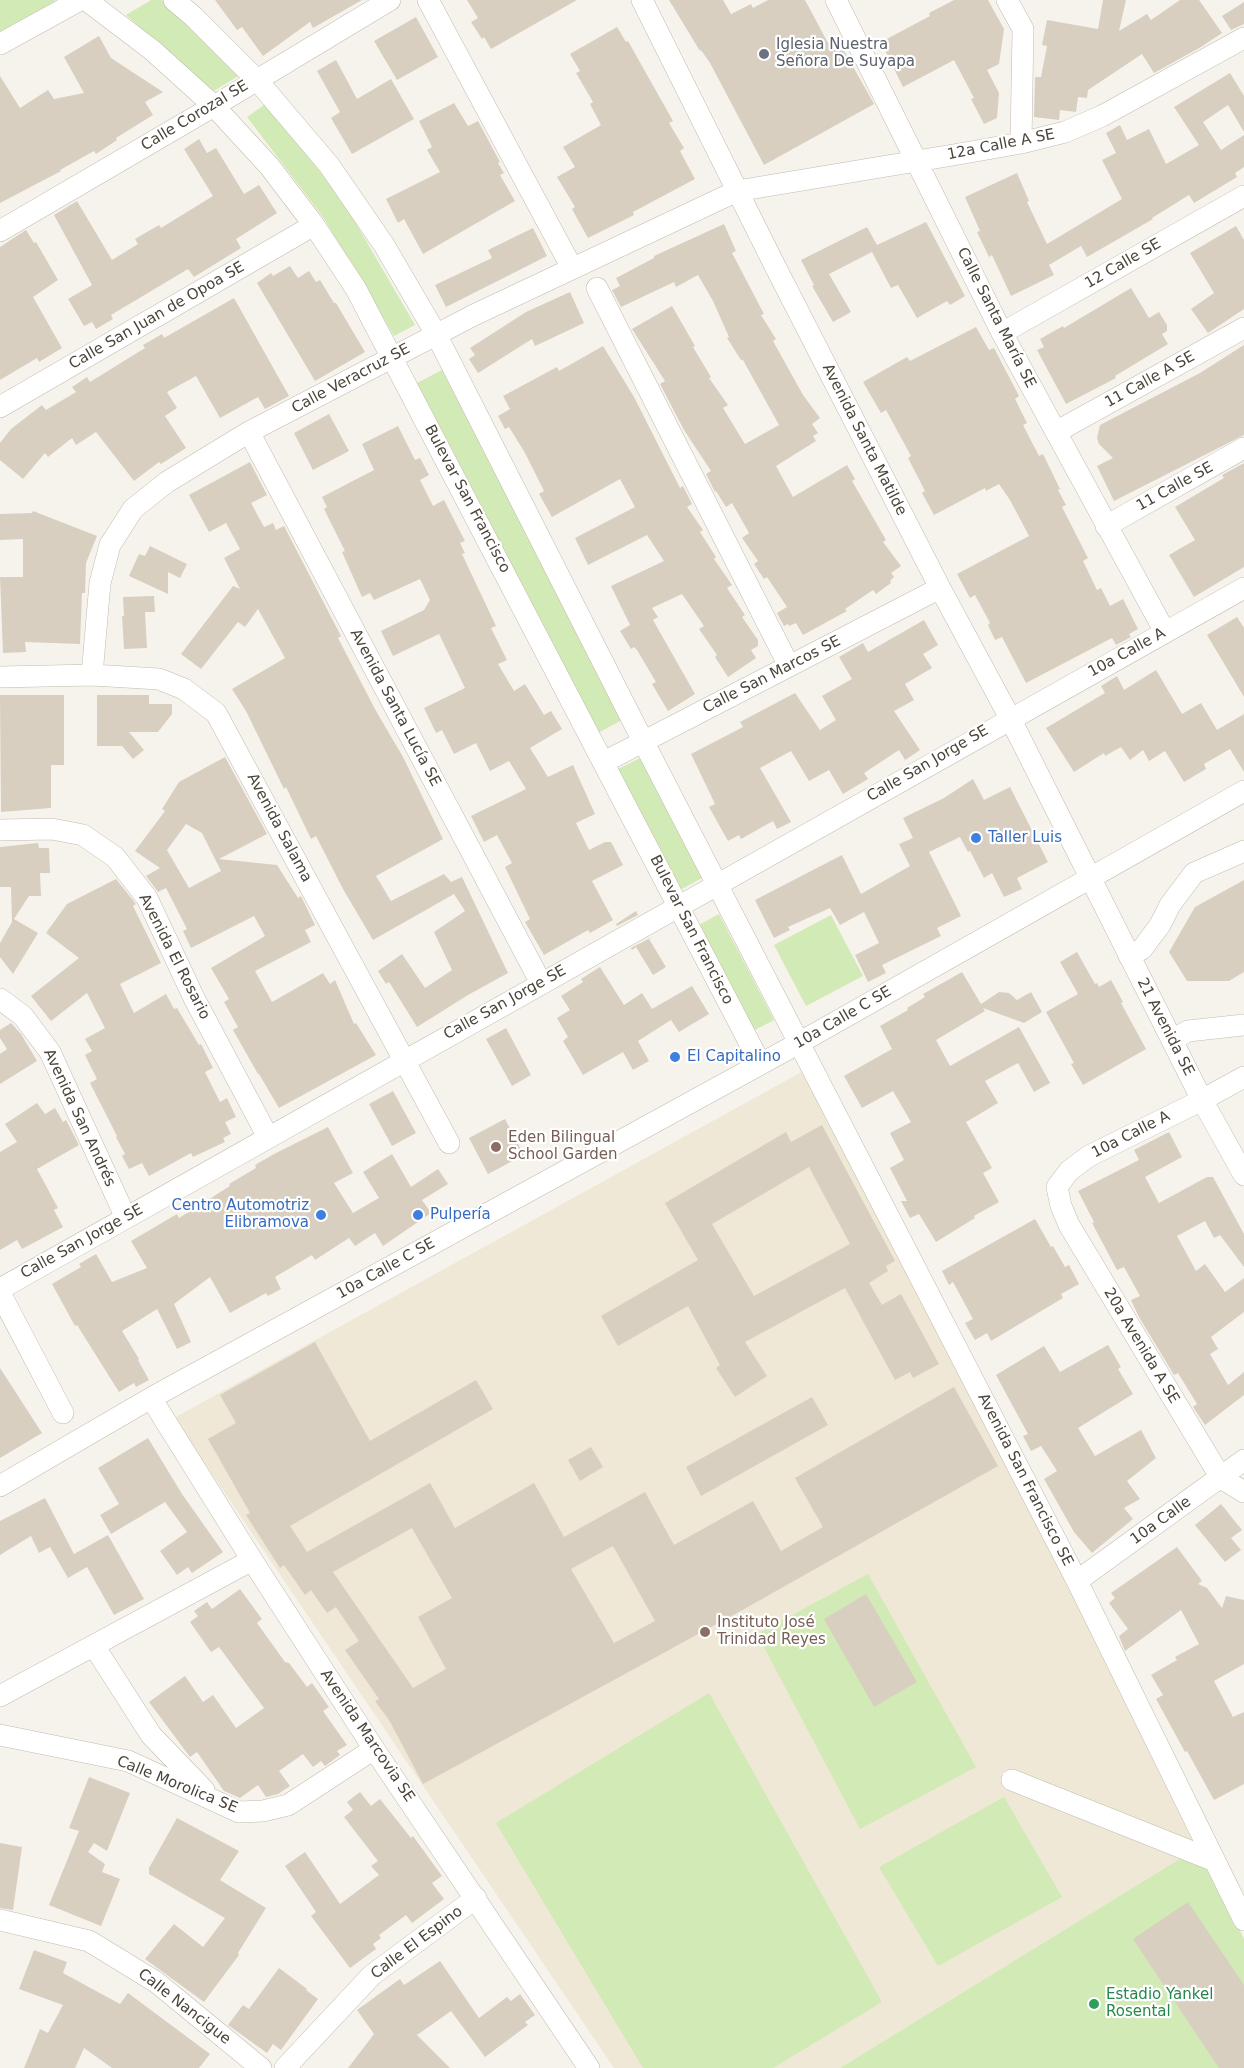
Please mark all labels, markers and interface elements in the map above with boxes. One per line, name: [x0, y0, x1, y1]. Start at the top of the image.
place label: Iglesia Nuestra Señora De Suyapa: [776, 36, 915, 71]
marker: Iglesia Nuestra Señora De Suyapa: [757, 47, 771, 61]
street label: Calle Corozal SE: [138, 77, 252, 155]
street label: 12a Calle A SE: [946, 126, 1056, 164]
street label: 12 Calle SE: [1082, 235, 1164, 293]
street label: Calle Santa María SE: [953, 245, 1039, 391]
street label: Calle San Juan de Opoa SE: [66, 258, 248, 374]
street label: Calle Veracruz SE: [289, 340, 413, 418]
street label: 11 Calle A SE: [1102, 348, 1198, 412]
street label: Avenida Santa Matilde: [818, 361, 910, 519]
street label: Bulevar San Francisco: [420, 422, 514, 576]
street label: 11 Calle SE: [1134, 459, 1216, 515]
street label: 10a Calle A: [1085, 624, 1169, 682]
street label: Avenida Santa Lucía SE: [346, 626, 444, 790]
street label: Calle San Marcos SE: [700, 632, 844, 718]
street label: Calle San Jorge SE: [864, 722, 992, 806]
street label: Avenida Salama: [243, 771, 315, 885]
place label: Taller Luis: [988, 829, 1062, 847]
marker: Taller Luis: [969, 831, 983, 845]
street label: Bulevar San Francisco: [645, 852, 737, 1008]
street label: Avenida El Rosario: [135, 891, 213, 1023]
street label: Calle San Jorge SE: [441, 962, 569, 1044]
street label: 21 Avenida SE: [1133, 975, 1197, 1079]
street label: 10a Calle C SE: [791, 983, 895, 1053]
street label: Avenida San Andrés: [39, 1046, 119, 1190]
place label: El Capitalino: [687, 1048, 781, 1066]
marker: El Capitalino: [668, 1050, 682, 1064]
street label: 10a Calle A: [1089, 1108, 1173, 1162]
place label: Eden Bilingual School Garden: [508, 1129, 618, 1164]
marker: Eden Bilingual School Garden: [489, 1140, 503, 1154]
place label: Centro Automotriz Elibramova: [171, 1197, 309, 1232]
street label: Calle San Jorge SE: [18, 1201, 146, 1283]
place label: Pulpería: [430, 1206, 491, 1224]
marker: Centro Automotriz Elibramova: [314, 1208, 328, 1222]
marker: Pulpería: [411, 1208, 425, 1222]
street label: 10a Calle C SE: [334, 1235, 438, 1303]
street label: 20a Avenida A SE: [1099, 1285, 1183, 1407]
street label: Avenida San Francisco SE: [974, 1391, 1076, 1569]
street label: 10a Calle: [1127, 1493, 1195, 1549]
place label: Instituto José Trinidad Reyes: [717, 1614, 826, 1649]
marker: Instituto José Trinidad Reyes: [698, 1625, 712, 1639]
street label: Avenida Marcovia SE: [316, 1666, 418, 1806]
street label: Calle Morolica SE: [114, 1753, 240, 1817]
street label: Calle El Espino: [368, 1903, 466, 1983]
street label: Calle Nancigue: [134, 1965, 234, 2049]
place label: Estadio Yankel Rosental: [1106, 1986, 1213, 2021]
marker: Estadio Yankel Rosental: [1087, 1997, 1101, 2011]

